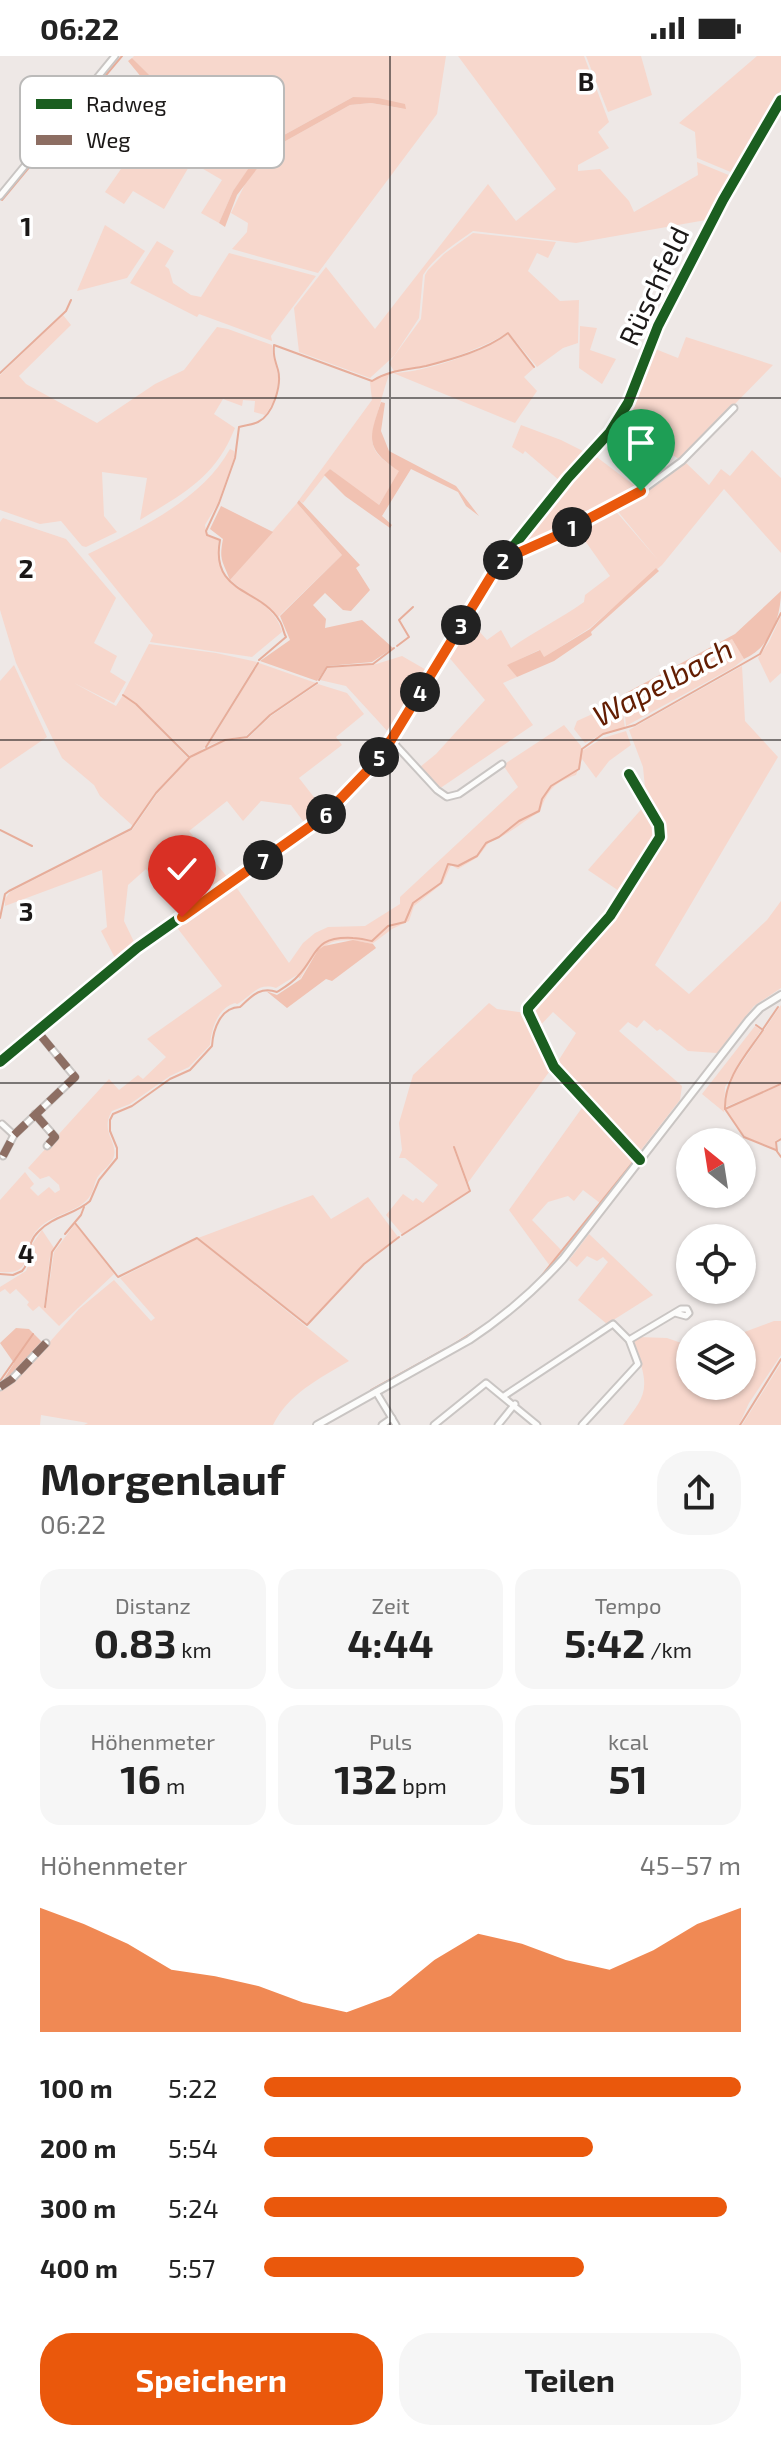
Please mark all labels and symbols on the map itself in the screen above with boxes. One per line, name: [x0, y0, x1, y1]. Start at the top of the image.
text: B: [578, 65, 594, 96]
legend: [20, 76, 284, 168]
text: Radweg: [86, 90, 166, 116]
text: Weg: [86, 126, 131, 152]
text: 1: [20, 210, 32, 241]
street label: Rüschfeld: [611, 221, 695, 350]
pin: [607, 409, 675, 491]
pin: 1: [552, 507, 592, 547]
pin: 2: [483, 540, 523, 580]
text: 2: [18, 552, 34, 583]
pin: 3: [441, 605, 481, 645]
water label: Wapelbach: [586, 629, 738, 733]
pin: 4: [400, 672, 440, 712]
pin: 5: [359, 737, 399, 777]
pin: 6: [306, 794, 346, 834]
pin: [148, 835, 216, 917]
pin: 7: [243, 840, 283, 880]
text: 3: [19, 895, 33, 926]
north arrow: [676, 1128, 756, 1208]
text: 4: [18, 1237, 34, 1268]

